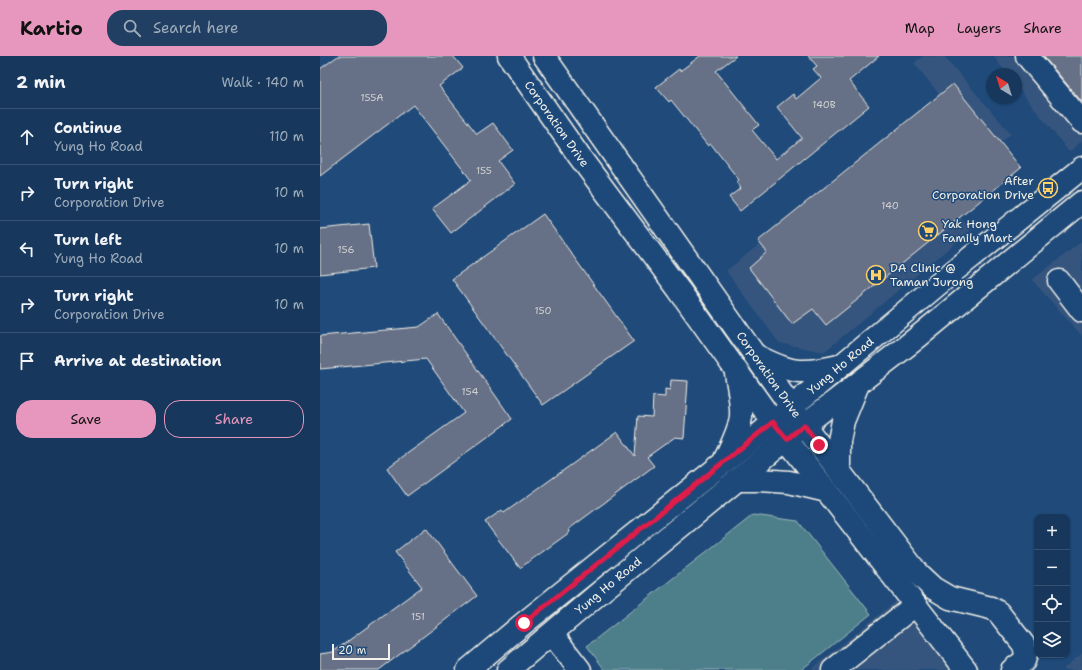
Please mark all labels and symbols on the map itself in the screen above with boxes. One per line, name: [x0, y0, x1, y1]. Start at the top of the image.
north arrow: [986, 68, 1022, 104]
street label: Corporation Drive: [521, 78, 593, 171]
house number: 155A: [360, 91, 384, 104]
house number: 140B: [812, 98, 836, 111]
house number: 155: [476, 164, 492, 177]
place label: After Corporation Drive: [932, 173, 1034, 203]
bus stop icon: After Corporation Drive: [1037, 177, 1059, 199]
house number: 140: [881, 199, 899, 212]
place label: Yak Hong Family Mart: [942, 216, 1013, 246]
supermarket icon: Yak Hong Family Mart: [917, 220, 939, 242]
house number: 156: [338, 243, 354, 256]
place label: DA Clinic @ Taman Jurong: [890, 260, 973, 290]
hospital icon: DA Clinic @ Taman Jurong: [865, 264, 887, 286]
house number: 150: [534, 304, 552, 317]
street label: Corporation Drive: [733, 328, 805, 421]
street label: Yung Ho Road: [804, 333, 878, 398]
house number: 154: [462, 385, 478, 398]
route end: [810, 436, 828, 454]
street label: Yung Ho Road: [572, 553, 645, 618]
house number: 151: [411, 610, 425, 623]
route start: [515, 614, 533, 632]
scale bar: [332, 642, 390, 661]

